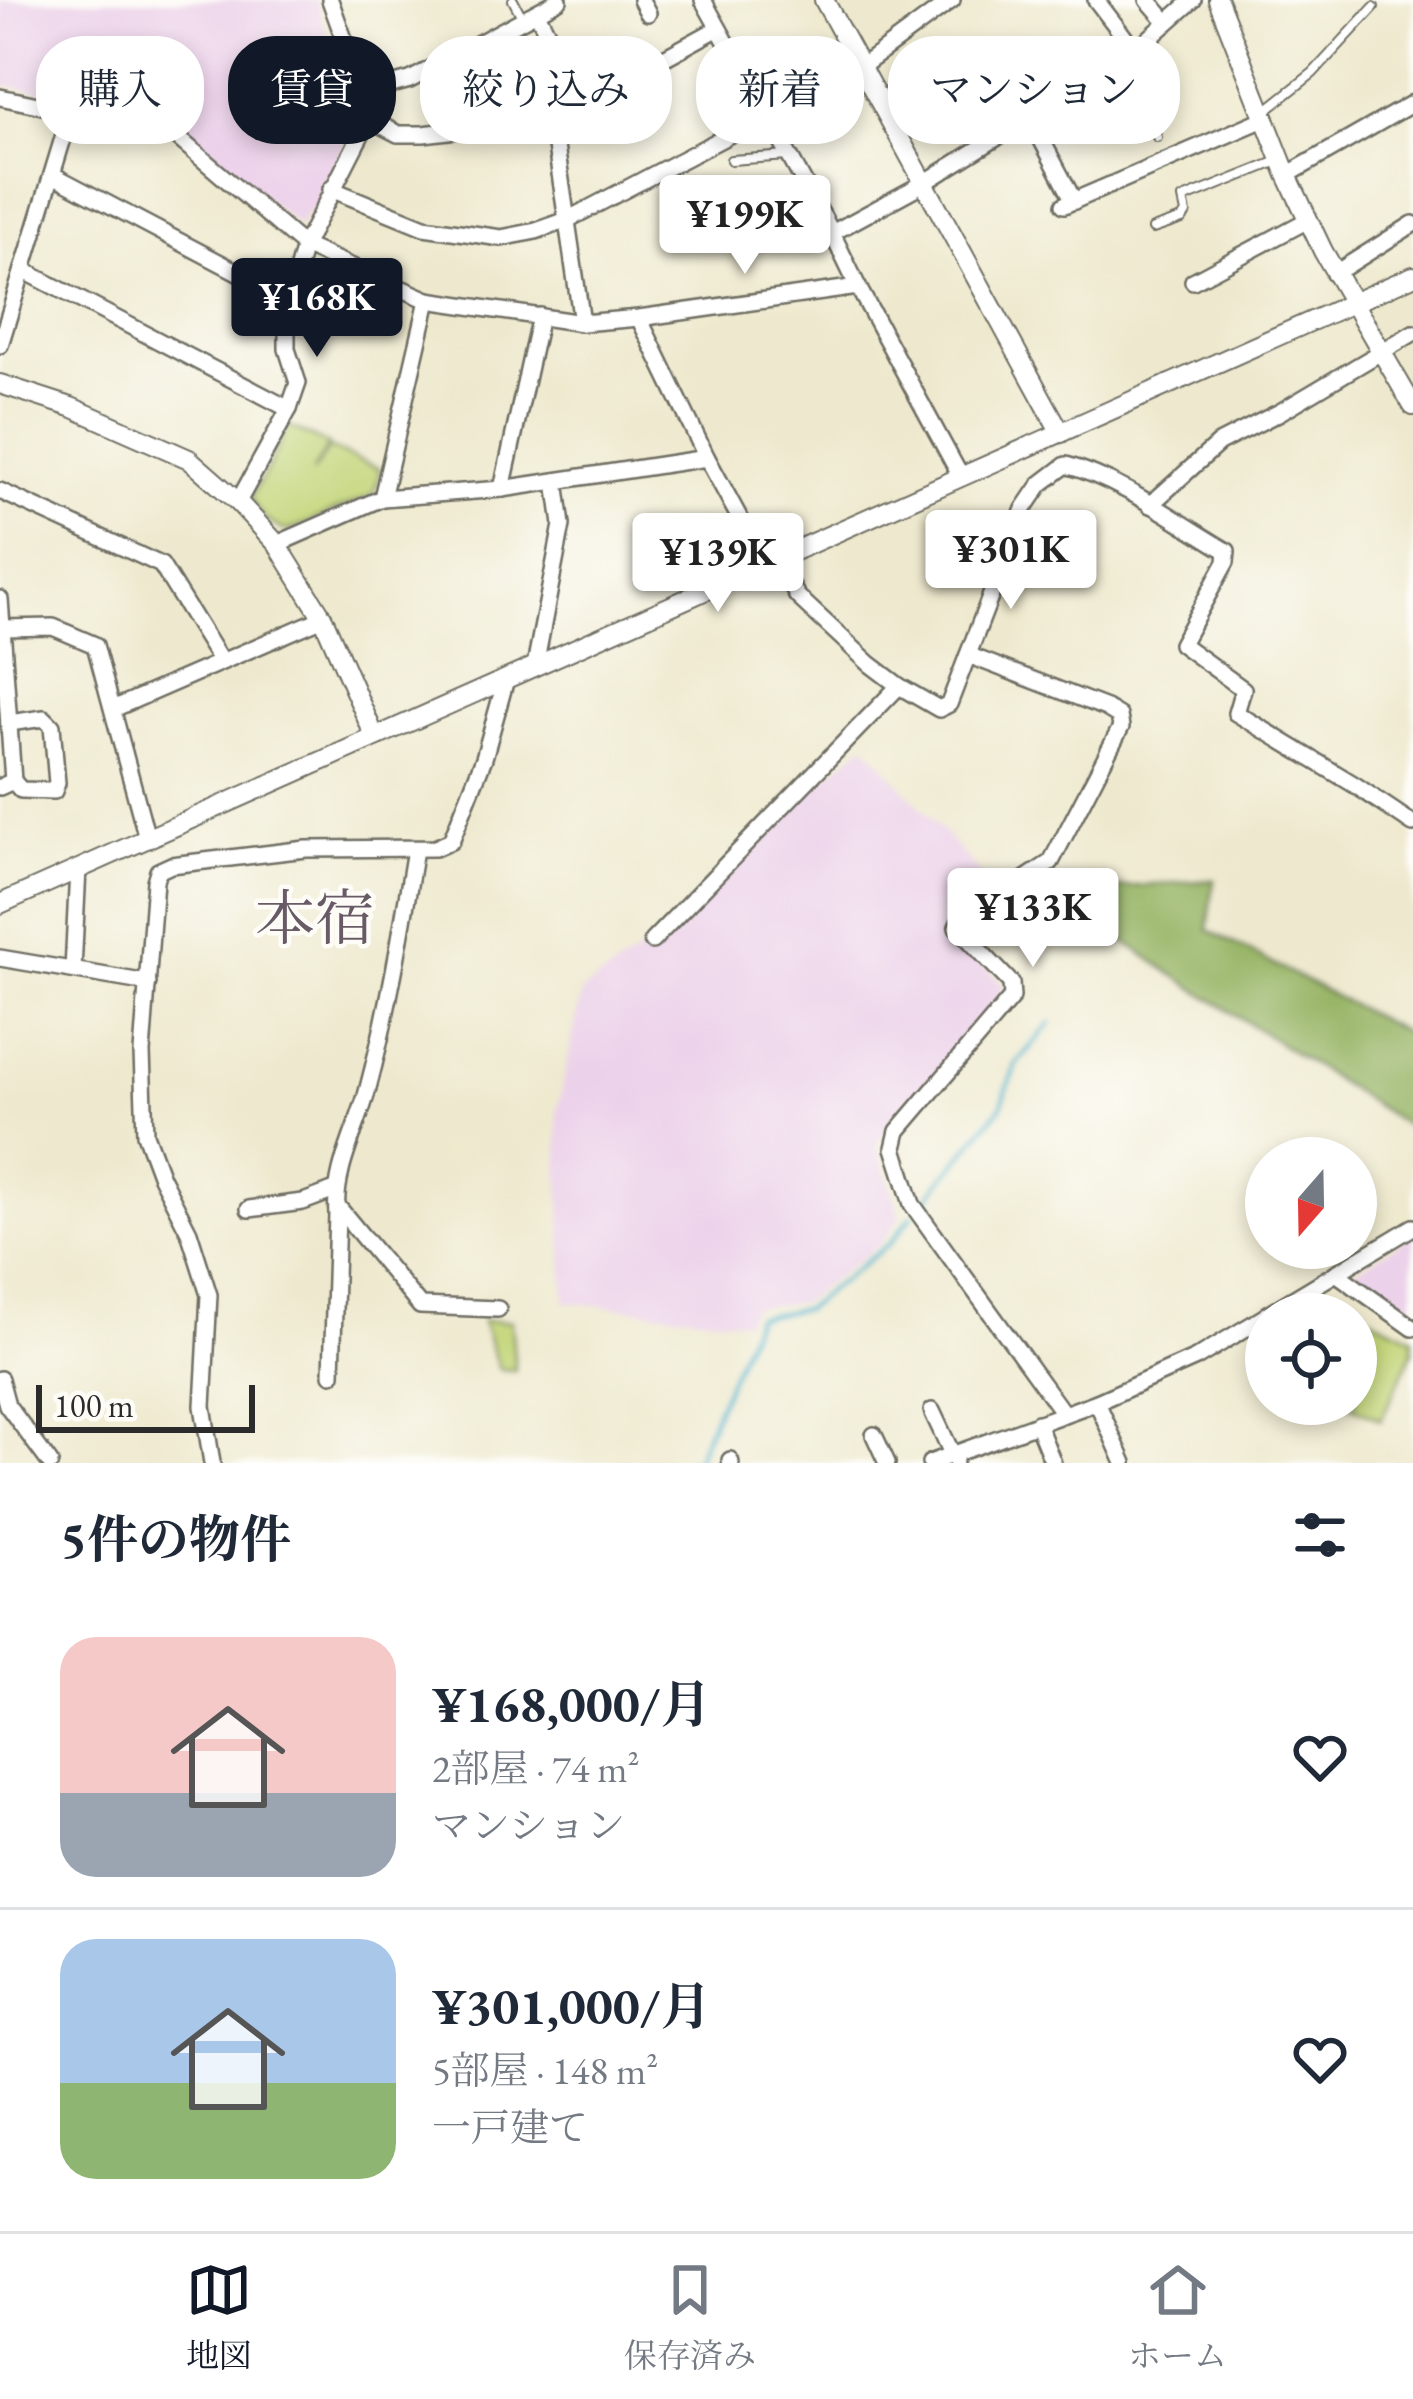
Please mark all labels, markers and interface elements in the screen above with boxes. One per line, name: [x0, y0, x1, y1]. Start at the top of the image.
chip: 購入: [36, 36, 204, 144]
chip: 賃貸: [228, 36, 396, 144]
chip: 絞り込み: [420, 36, 672, 144]
chip: 新着: [696, 36, 864, 144]
chip: マンション: [888, 36, 1180, 144]
pin: ¥199K: [661, 175, 829, 277]
text: ¥199K: [686, 188, 804, 239]
pin: ¥168K: [233, 258, 401, 360]
text: ¥168K: [258, 271, 376, 322]
pin: ¥301K: [927, 510, 1095, 612]
pin: ¥139K: [634, 513, 802, 615]
text: ¥301K: [952, 523, 1070, 574]
text: ¥139K: [659, 526, 777, 577]
pin: ¥133K: [949, 868, 1117, 970]
district label: 本宿: [255, 879, 375, 957]
text: ¥133K: [974, 881, 1092, 932]
north arrow: [1245, 1137, 1377, 1269]
map controls: [1245, 1137, 1377, 1425]
button: locate: [1245, 1293, 1377, 1425]
scale bar: [36, 1379, 255, 1432]
text: 100 m: [54, 1384, 134, 1427]
icon: filters: [1287, 1502, 1353, 1568]
text: 5件の物件: [60, 1506, 291, 1572]
text: ¥168,000/月: [432, 1671, 711, 1737]
icon: home: [156, 1685, 300, 1829]
icon: heart: [1287, 1724, 1353, 1790]
text: 2部屋 · 74 m²: [432, 1743, 639, 1794]
text: マンション: [432, 1800, 625, 1851]
text: ¥301,000/月: [432, 1973, 711, 2039]
icon: home: [156, 1987, 300, 2131]
icon: heart: [1287, 2026, 1353, 2092]
text: 5部屋 · 148 m²: [432, 2045, 658, 2096]
text: 一戸建て: [432, 2102, 588, 2153]
tab: 地図: [186, 2257, 252, 2377]
tab: 保存済み: [624, 2257, 756, 2377]
tab: ホーム: [1128, 2257, 1227, 2377]

